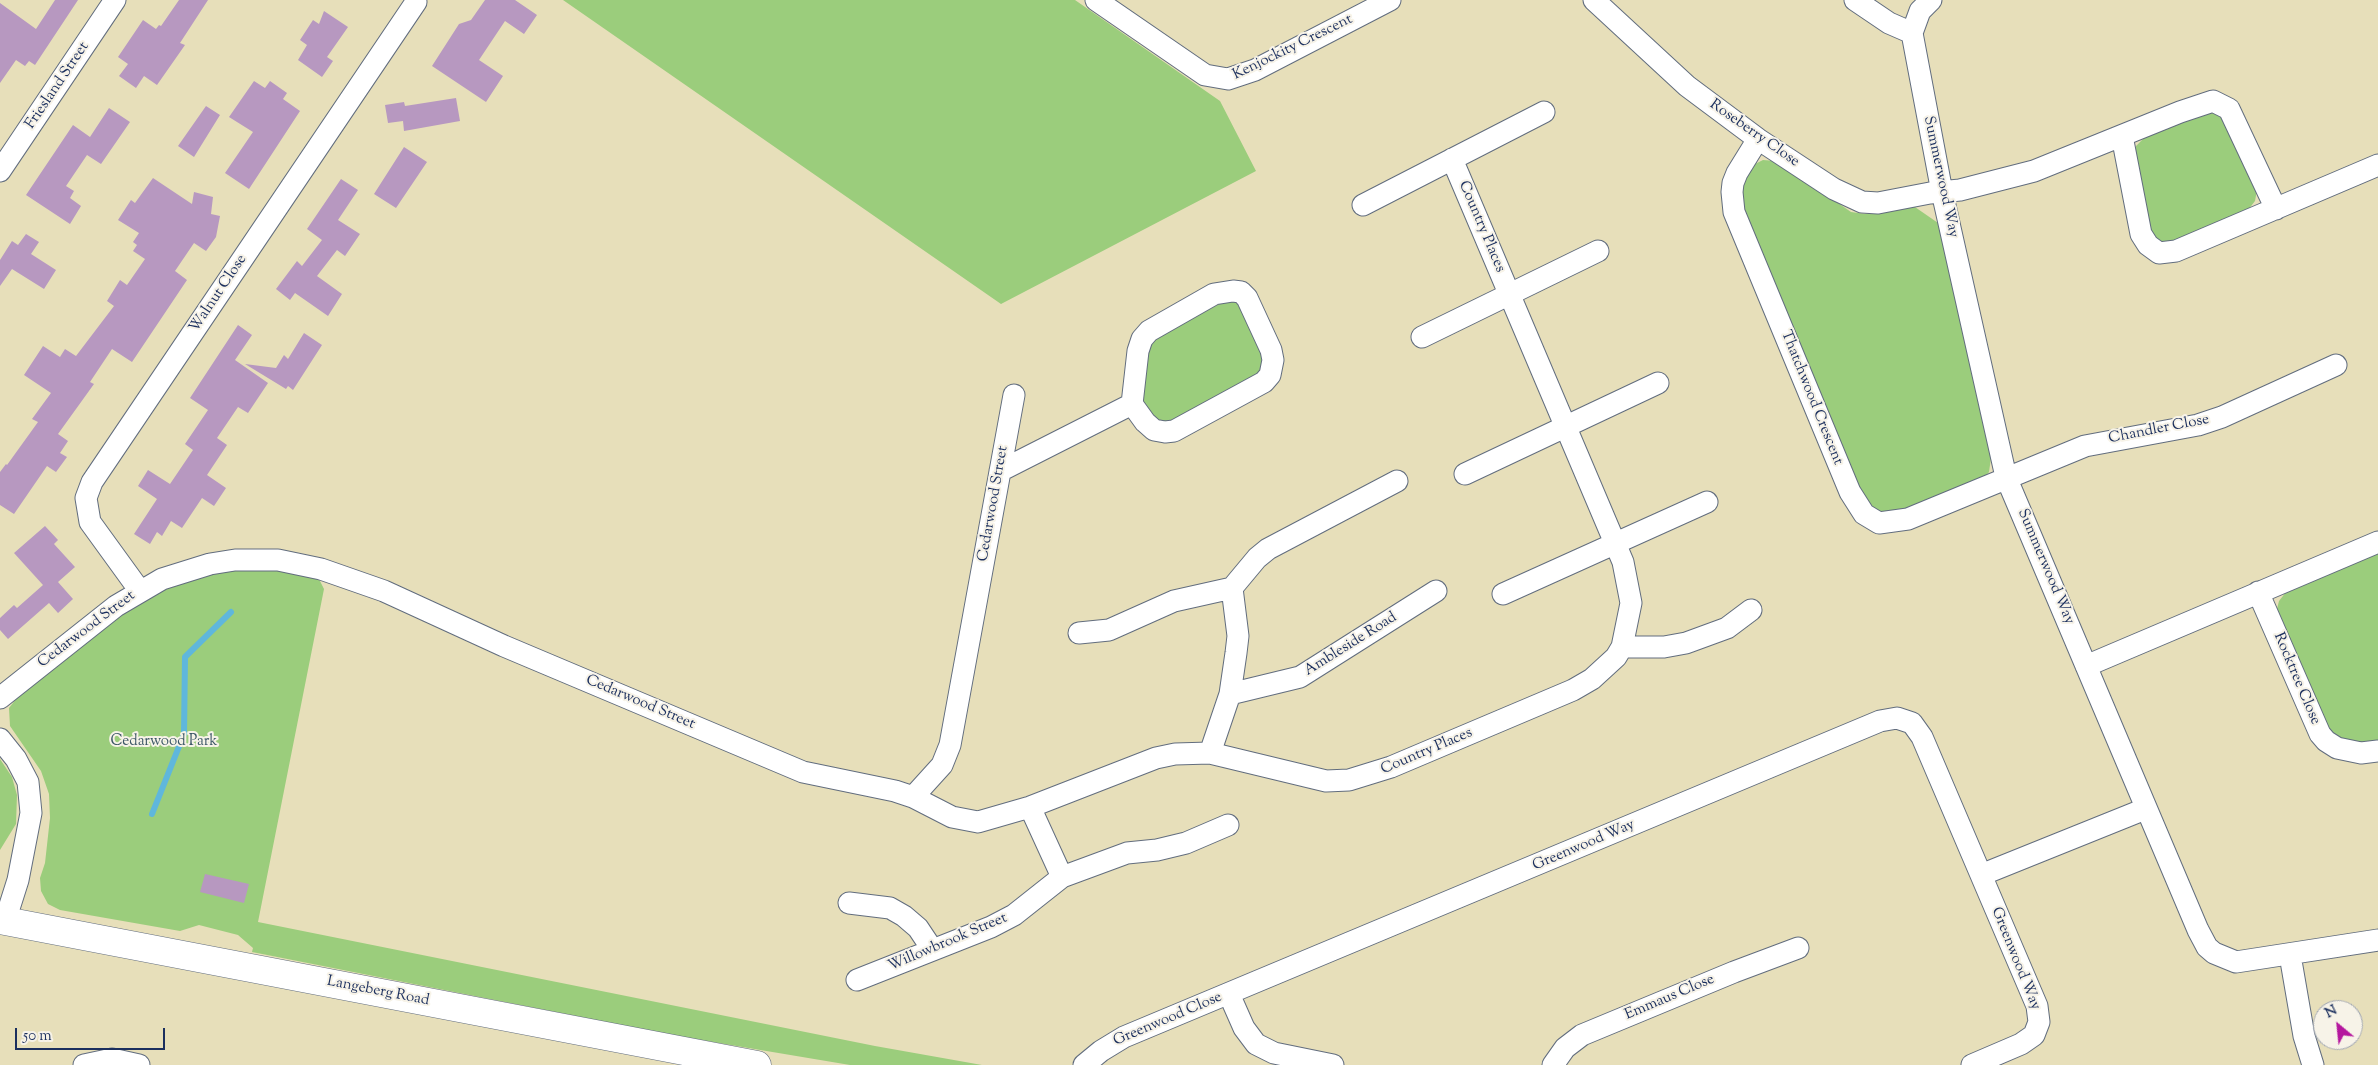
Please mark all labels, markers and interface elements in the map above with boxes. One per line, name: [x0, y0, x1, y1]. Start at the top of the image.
street label: Kenjockity Crescent: [1230, 11, 1356, 85]
street label: Friesland Street: [22, 39, 94, 133]
street label: Roseberry Close: [1706, 96, 1802, 172]
street label: Summerwood Way: [1918, 115, 1962, 239]
street label: Country Places: [1454, 179, 1508, 275]
street label: Walnut Close: [186, 252, 252, 336]
street label: Thatchwood Crescent: [1776, 328, 1846, 468]
street label: Chandler Close: [2107, 411, 2211, 449]
street label: Cedarwood Street: [975, 445, 1013, 563]
street label: Summerwood Way: [2013, 507, 2077, 627]
street label: Cedarwood Street: [35, 588, 139, 672]
street label: Ambleside Road: [1301, 609, 1401, 681]
street label: Rocktree Close: [2268, 630, 2324, 728]
street label: Cedarwood Street: [583, 672, 697, 734]
street label: Country Places: [1379, 725, 1475, 779]
park label: Cedarwood Park: [110, 733, 218, 751]
street label: Greenwood Way: [1530, 816, 1638, 876]
street label: Greenwood Way: [1986, 905, 2044, 1013]
street label: Willowbrook Street: [886, 910, 1010, 976]
street label: Emmaus Close: [1623, 971, 1717, 1025]
street label: Langeberg Road: [325, 973, 431, 1011]
street label: Greenwood Close: [1111, 989, 1225, 1051]
north arrow: [2313, 1000, 2363, 1050]
text: N: [2322, 1001, 2341, 1024]
scale bar: [18, 1018, 168, 1050]
text: 50 m: [23, 1026, 52, 1047]

